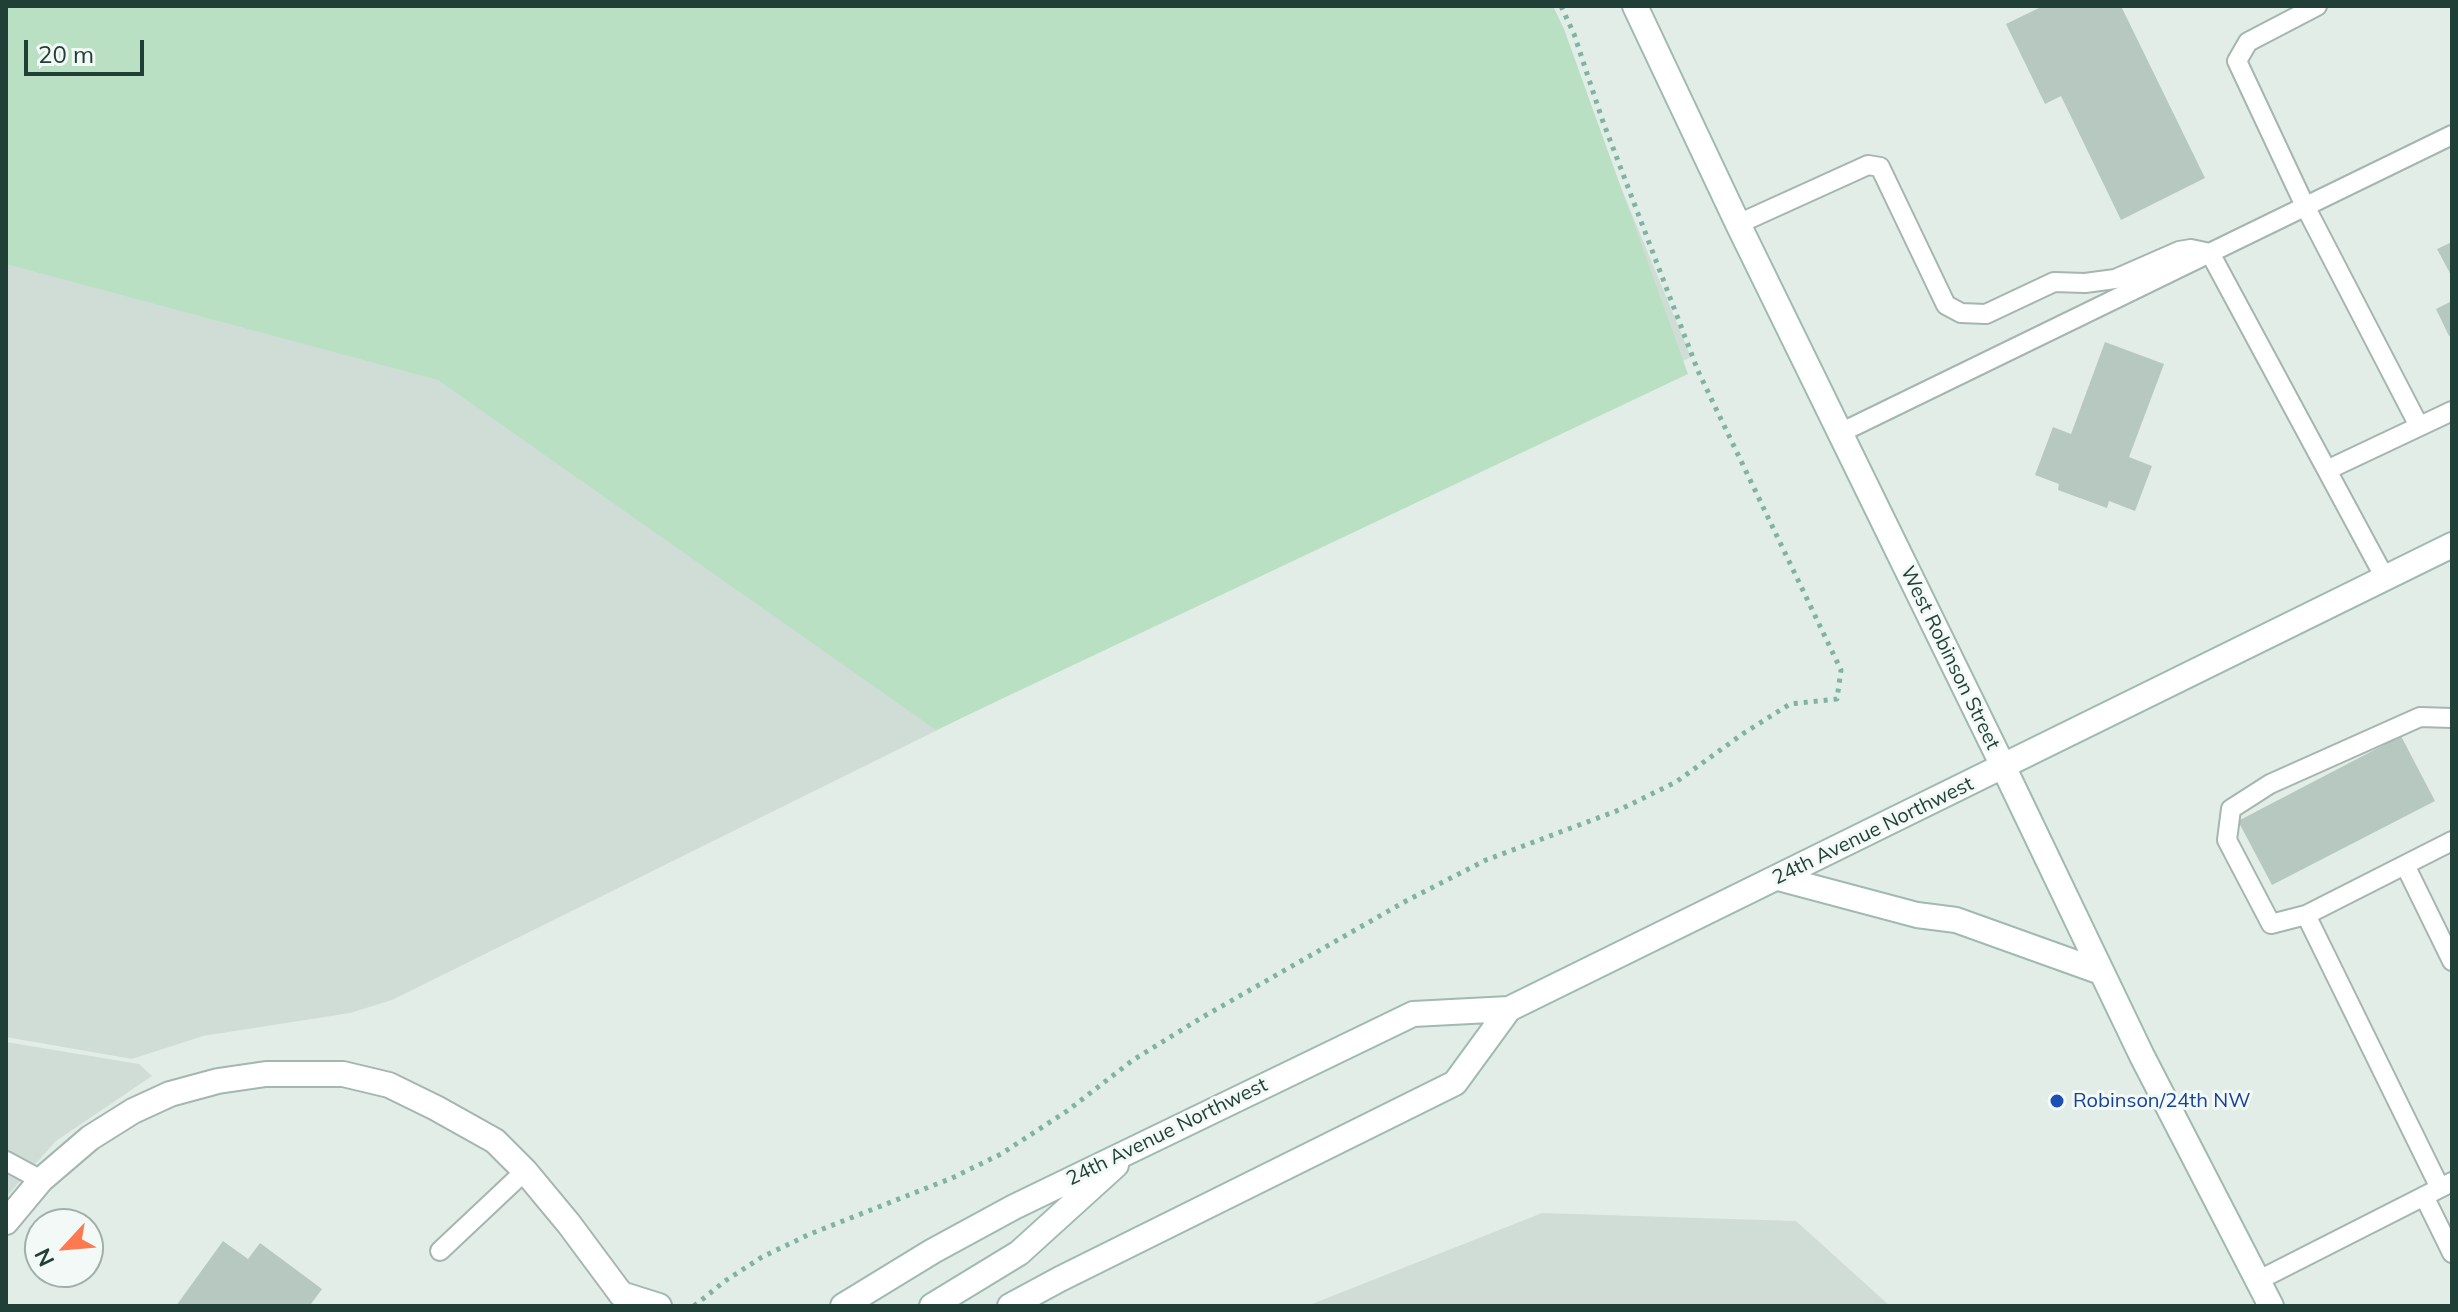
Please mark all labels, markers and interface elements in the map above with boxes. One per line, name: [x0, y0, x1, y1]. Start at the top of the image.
scale bar: [28, 24, 148, 74]
text: 20 m: [38, 39, 94, 69]
street label: West Robinson Street: [1895, 562, 2005, 754]
street label: 24th Avenue Northwest: [1769, 772, 1977, 890]
street label: 24th Avenue Northwest: [1063, 1073, 1271, 1191]
place label: Robinson/24th NW: [2073, 1089, 2250, 1113]
marker: Robinson/24th NW: [2048, 1092, 2066, 1110]
north arrow: [24, 1208, 104, 1288]
text: N: [28, 1244, 60, 1271]

